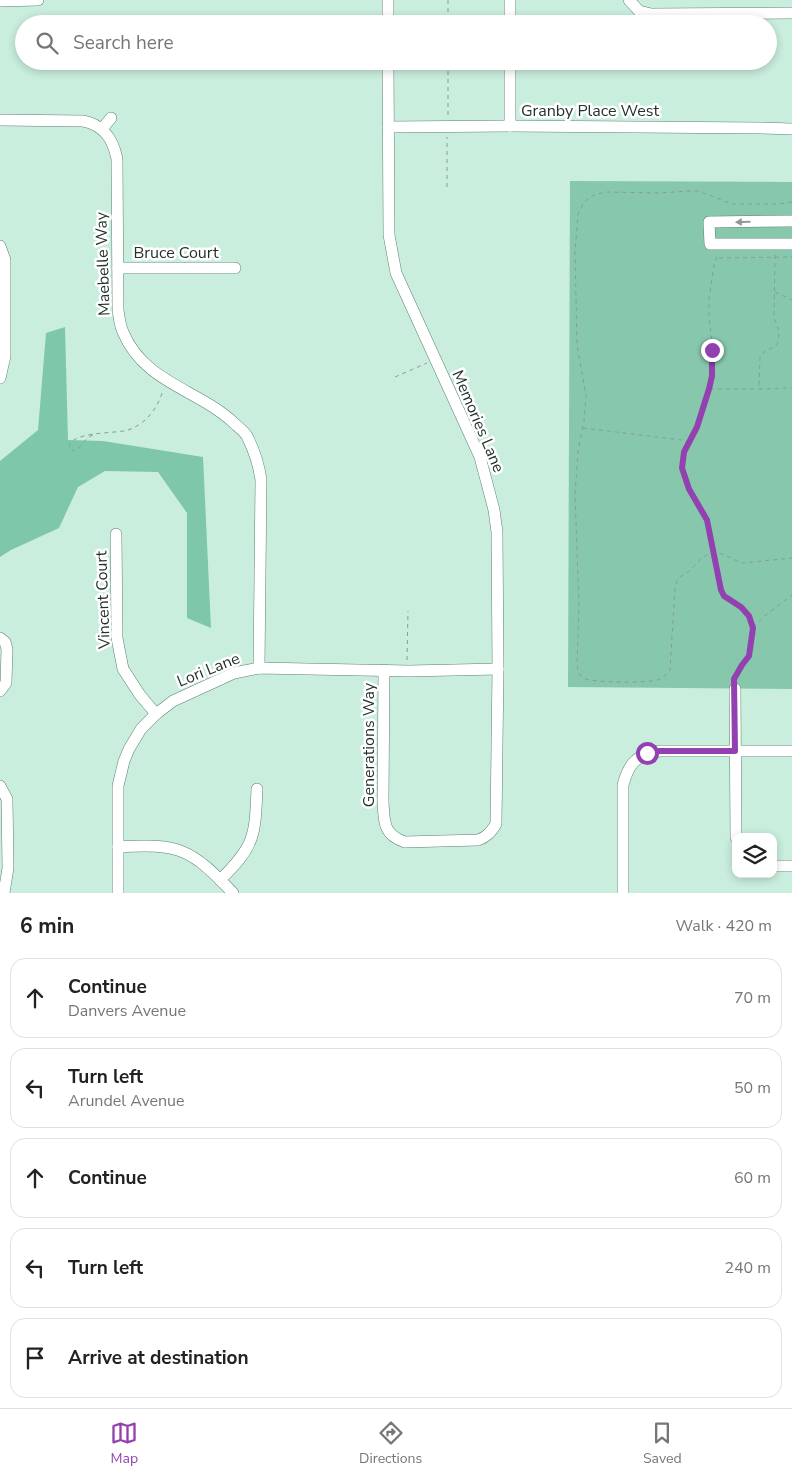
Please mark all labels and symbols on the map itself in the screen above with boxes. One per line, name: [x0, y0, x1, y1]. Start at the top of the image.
street label: Granby Place West: [521, 100, 659, 122]
street label: Maebelle Way: [90, 211, 116, 316]
one-way arrow: [735, 218, 751, 226]
street label: Bruce Court: [133, 242, 219, 264]
route end: [701, 339, 724, 362]
street label: Memories Lane: [447, 367, 510, 476]
street label: Vincent Court: [90, 550, 116, 650]
street label: Lori Lane: [174, 647, 243, 692]
street label: Generations Way: [358, 682, 380, 807]
route start: [636, 742, 659, 765]

